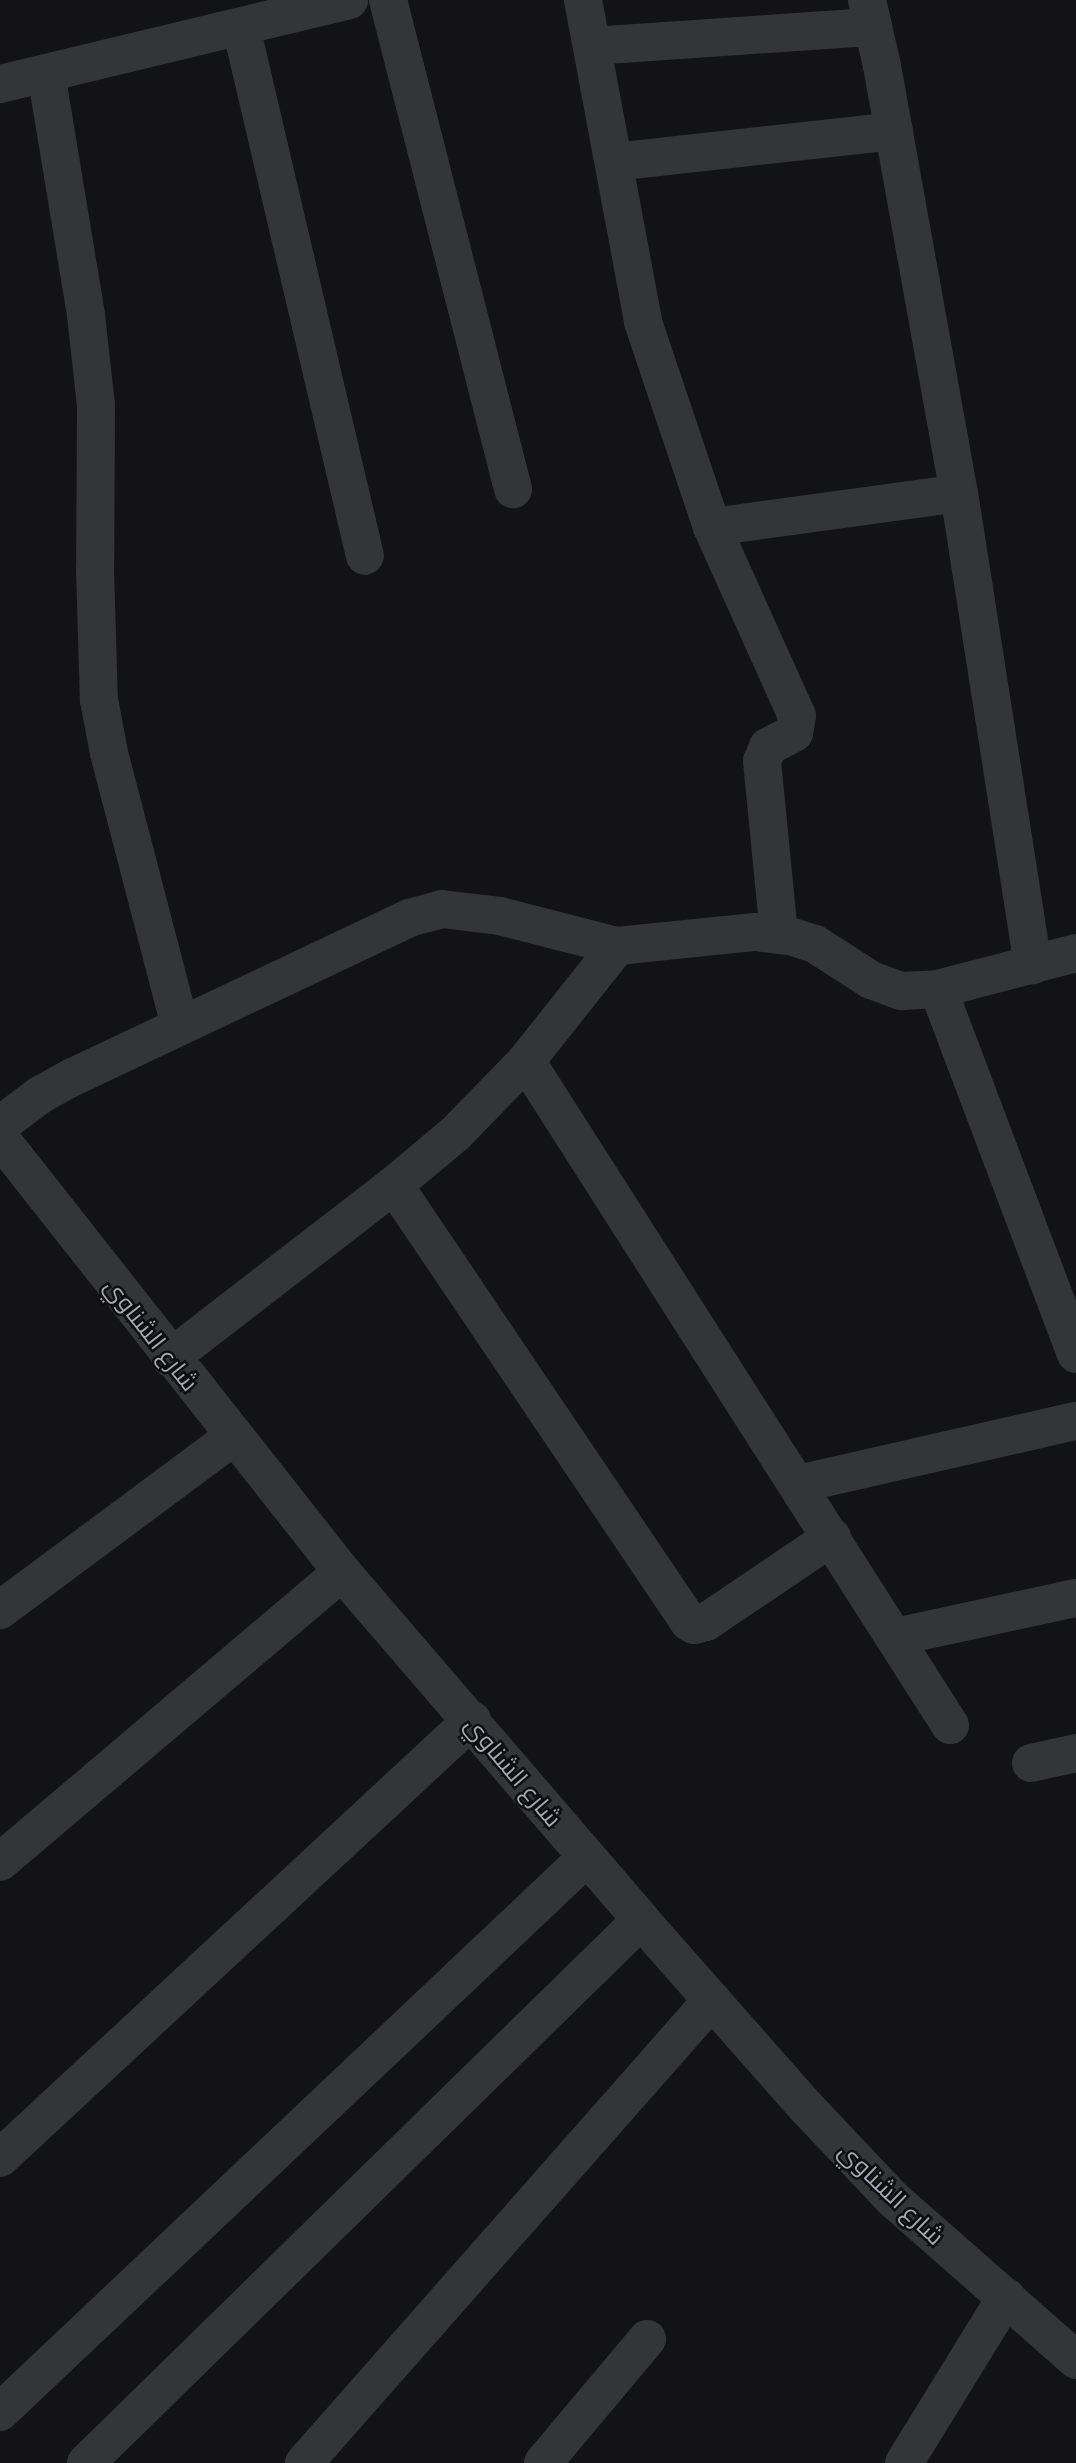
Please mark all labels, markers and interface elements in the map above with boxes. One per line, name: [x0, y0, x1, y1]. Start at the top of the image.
street label: شارع الشناوي: [99, 1272, 205, 1396]
street label: شارع الشناوي: [460, 1710, 568, 1832]
street label: شارع الشناوي: [833, 2136, 951, 2250]

